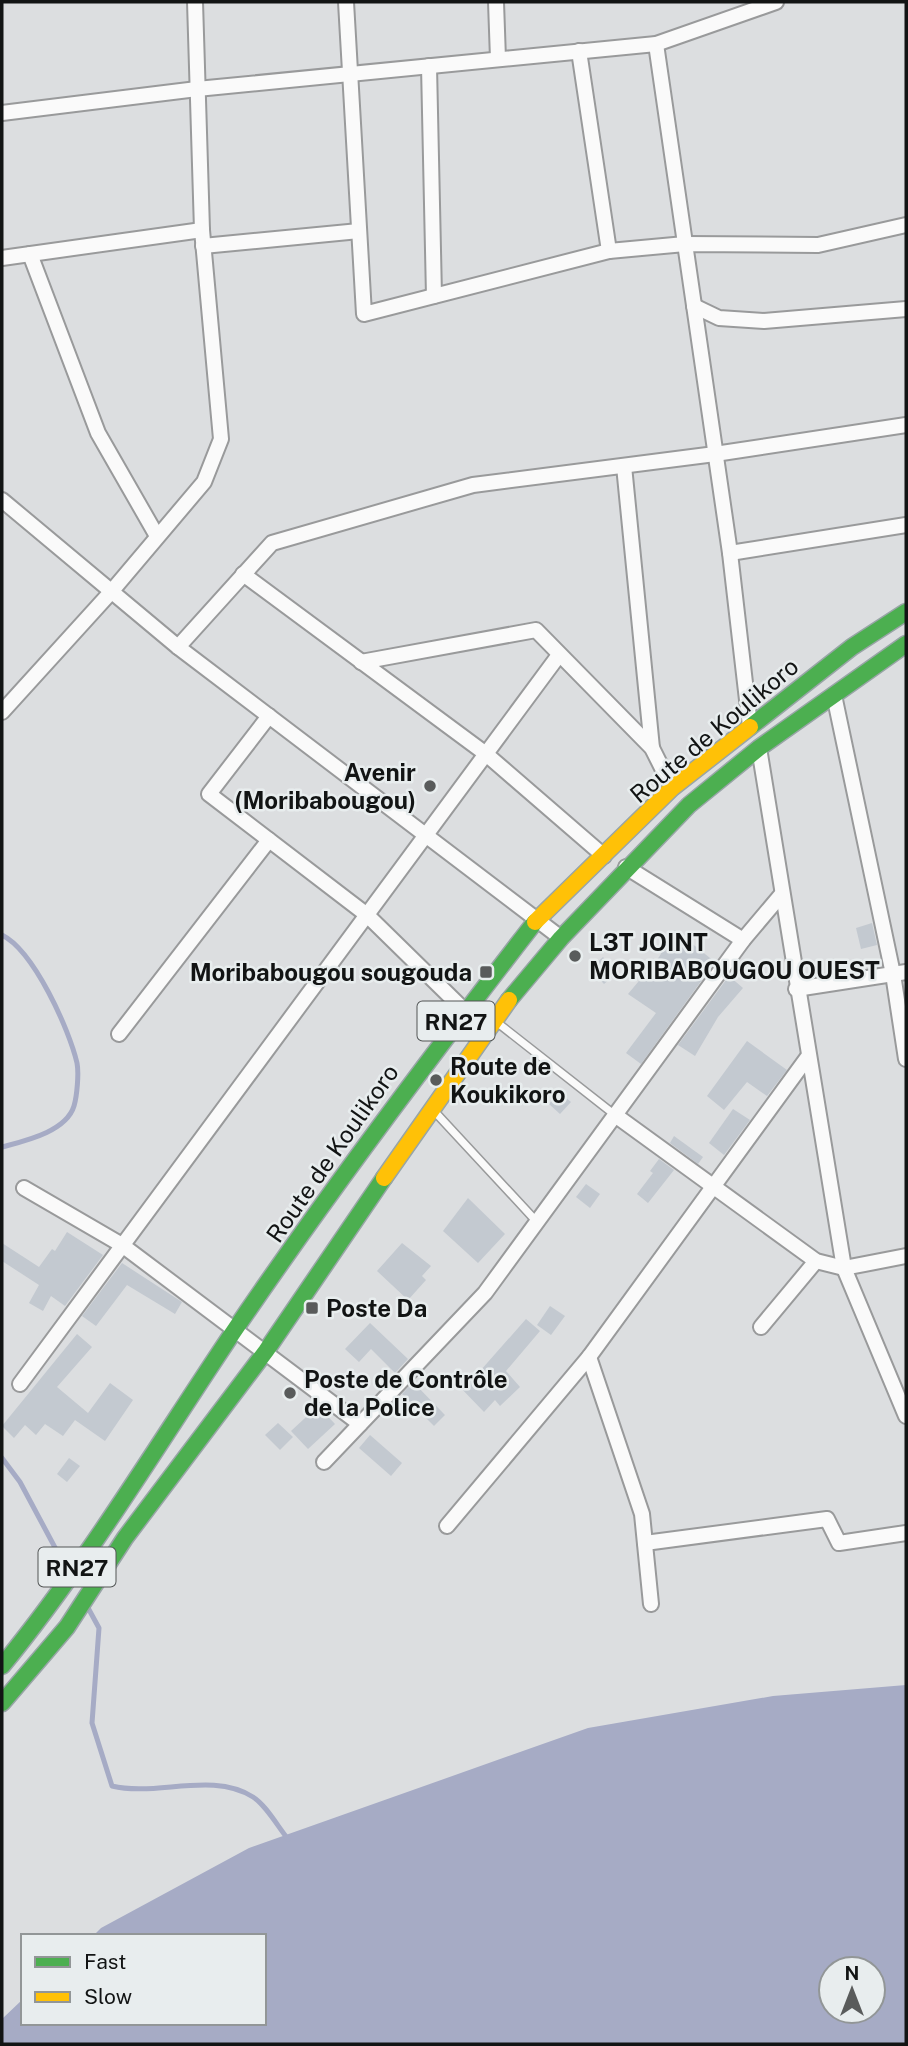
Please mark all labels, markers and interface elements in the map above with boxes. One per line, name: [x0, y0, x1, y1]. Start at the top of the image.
street label: Route de Koulikoro: [624, 652, 804, 808]
place label: Avenir (Moribabougou): [235, 758, 416, 814]
marker: Avenir (Moribabougou): [422, 778, 438, 794]
place label: L3T JOINT MORIBABOUGOU OUEST: [589, 928, 880, 984]
marker: L3T JOINT MORIBABOUGOU OUEST: [567, 948, 583, 964]
place label: Moribabougou sougouda: [190, 958, 472, 986]
marker: Moribabougou sougouda: [478, 964, 494, 980]
road number: RN27: [418, 1002, 494, 1040]
place label: Route de Koukikoro: [450, 1052, 566, 1108]
street label: Route de Koulikoro: [260, 1059, 404, 1247]
marker: Route de Koukikoro: [428, 1072, 444, 1088]
place label: Poste Da: [326, 1294, 427, 1322]
marker: Poste Da: [304, 1300, 320, 1316]
place label: Poste de Contrôle de la Police: [304, 1365, 508, 1421]
marker: Poste de Contrôle de la Police: [282, 1385, 298, 1401]
road number: RN27: [38, 1548, 116, 1586]
legend: [21, 1934, 266, 2025]
text: Fast: [84, 1949, 126, 1974]
north arrow: [817, 1955, 887, 2025]
text: N: [845, 1962, 859, 1984]
text: Slow: [84, 1984, 132, 2009]

